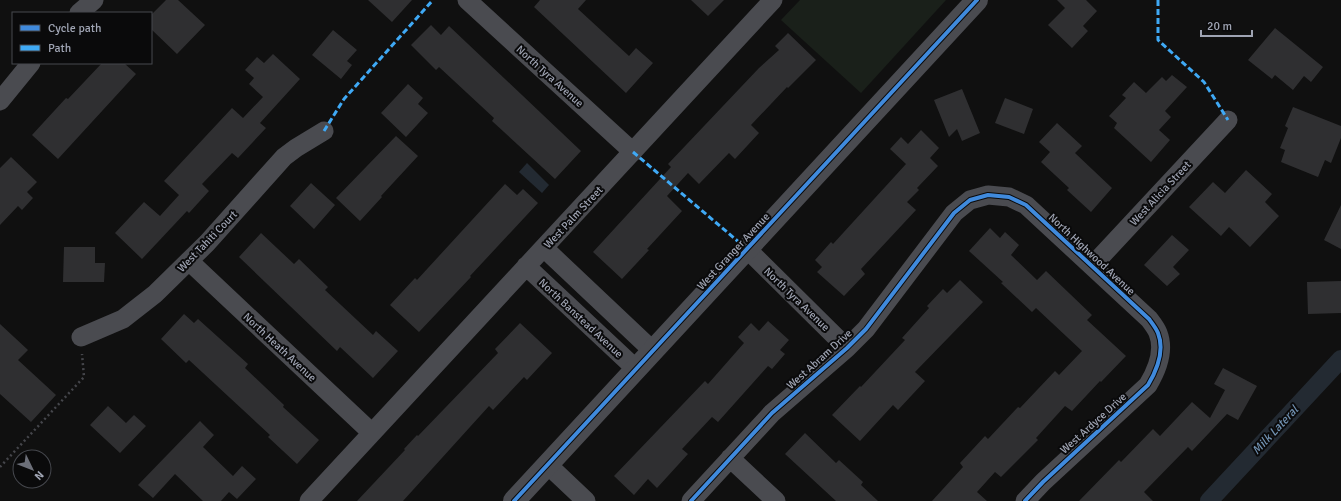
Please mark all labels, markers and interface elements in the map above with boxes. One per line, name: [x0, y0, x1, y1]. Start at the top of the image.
legend: [12, 12, 152, 64]
scale bar: [1201, 12, 1252, 38]
text: 20 m: [1207, 19, 1232, 34]
text: Cycle path: [48, 21, 101, 36]
text: Path: [48, 41, 71, 56]
street label: North Tyra Avenue: [513, 43, 586, 110]
street label: West Alicia Street: [1127, 158, 1194, 228]
street label: West Palm Street: [541, 183, 606, 251]
street label: West Tahiti Court: [175, 208, 240, 275]
street label: West Granger Avenue: [694, 210, 772, 292]
street label: North Highwood Avenue: [1046, 211, 1138, 298]
street label: North Tyra Avenue: [761, 265, 832, 334]
street label: North Banstead Avenue: [536, 276, 625, 361]
street label: North Heath Avenue: [241, 310, 319, 384]
street label: West Abram Drive: [784, 327, 855, 392]
street label: West Ardyce Drive: [1058, 390, 1129, 457]
water label: Milk Lateral: [1249, 402, 1303, 458]
north arrow: [12, 449, 52, 489]
text: N: [32, 468, 46, 483]

